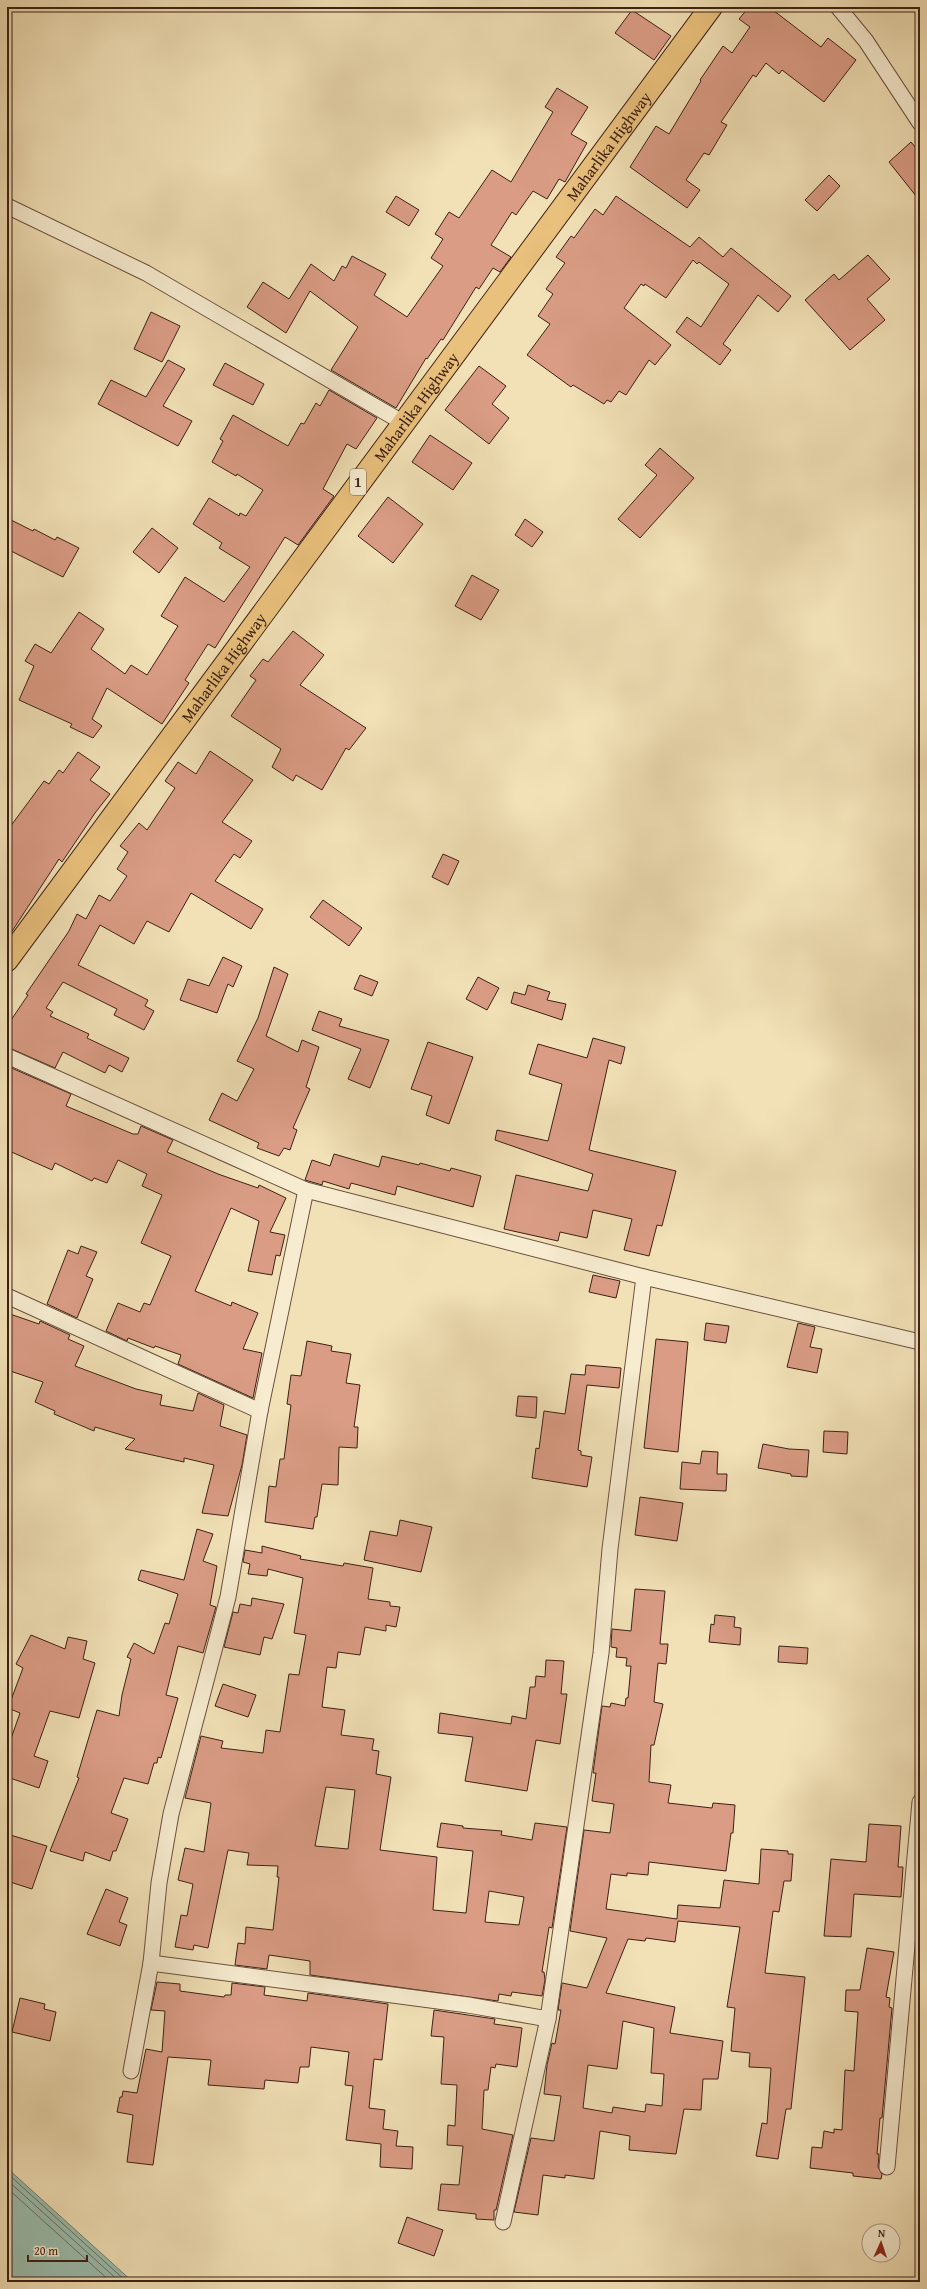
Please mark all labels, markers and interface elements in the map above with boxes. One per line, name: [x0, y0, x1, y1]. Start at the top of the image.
street label: Maharlika Highway: [560, 86, 657, 206]
street label: Maharlika Highway: [367, 347, 464, 466]
road number: 1: [350, 469, 366, 495]
street label: Maharlika Highway: [175, 607, 272, 727]
north arrow: [861, 2223, 901, 2263]
text: N: [877, 2225, 886, 2241]
scale bar: [28, 2237, 87, 2263]
text: 20 m: [34, 2242, 58, 2259]

